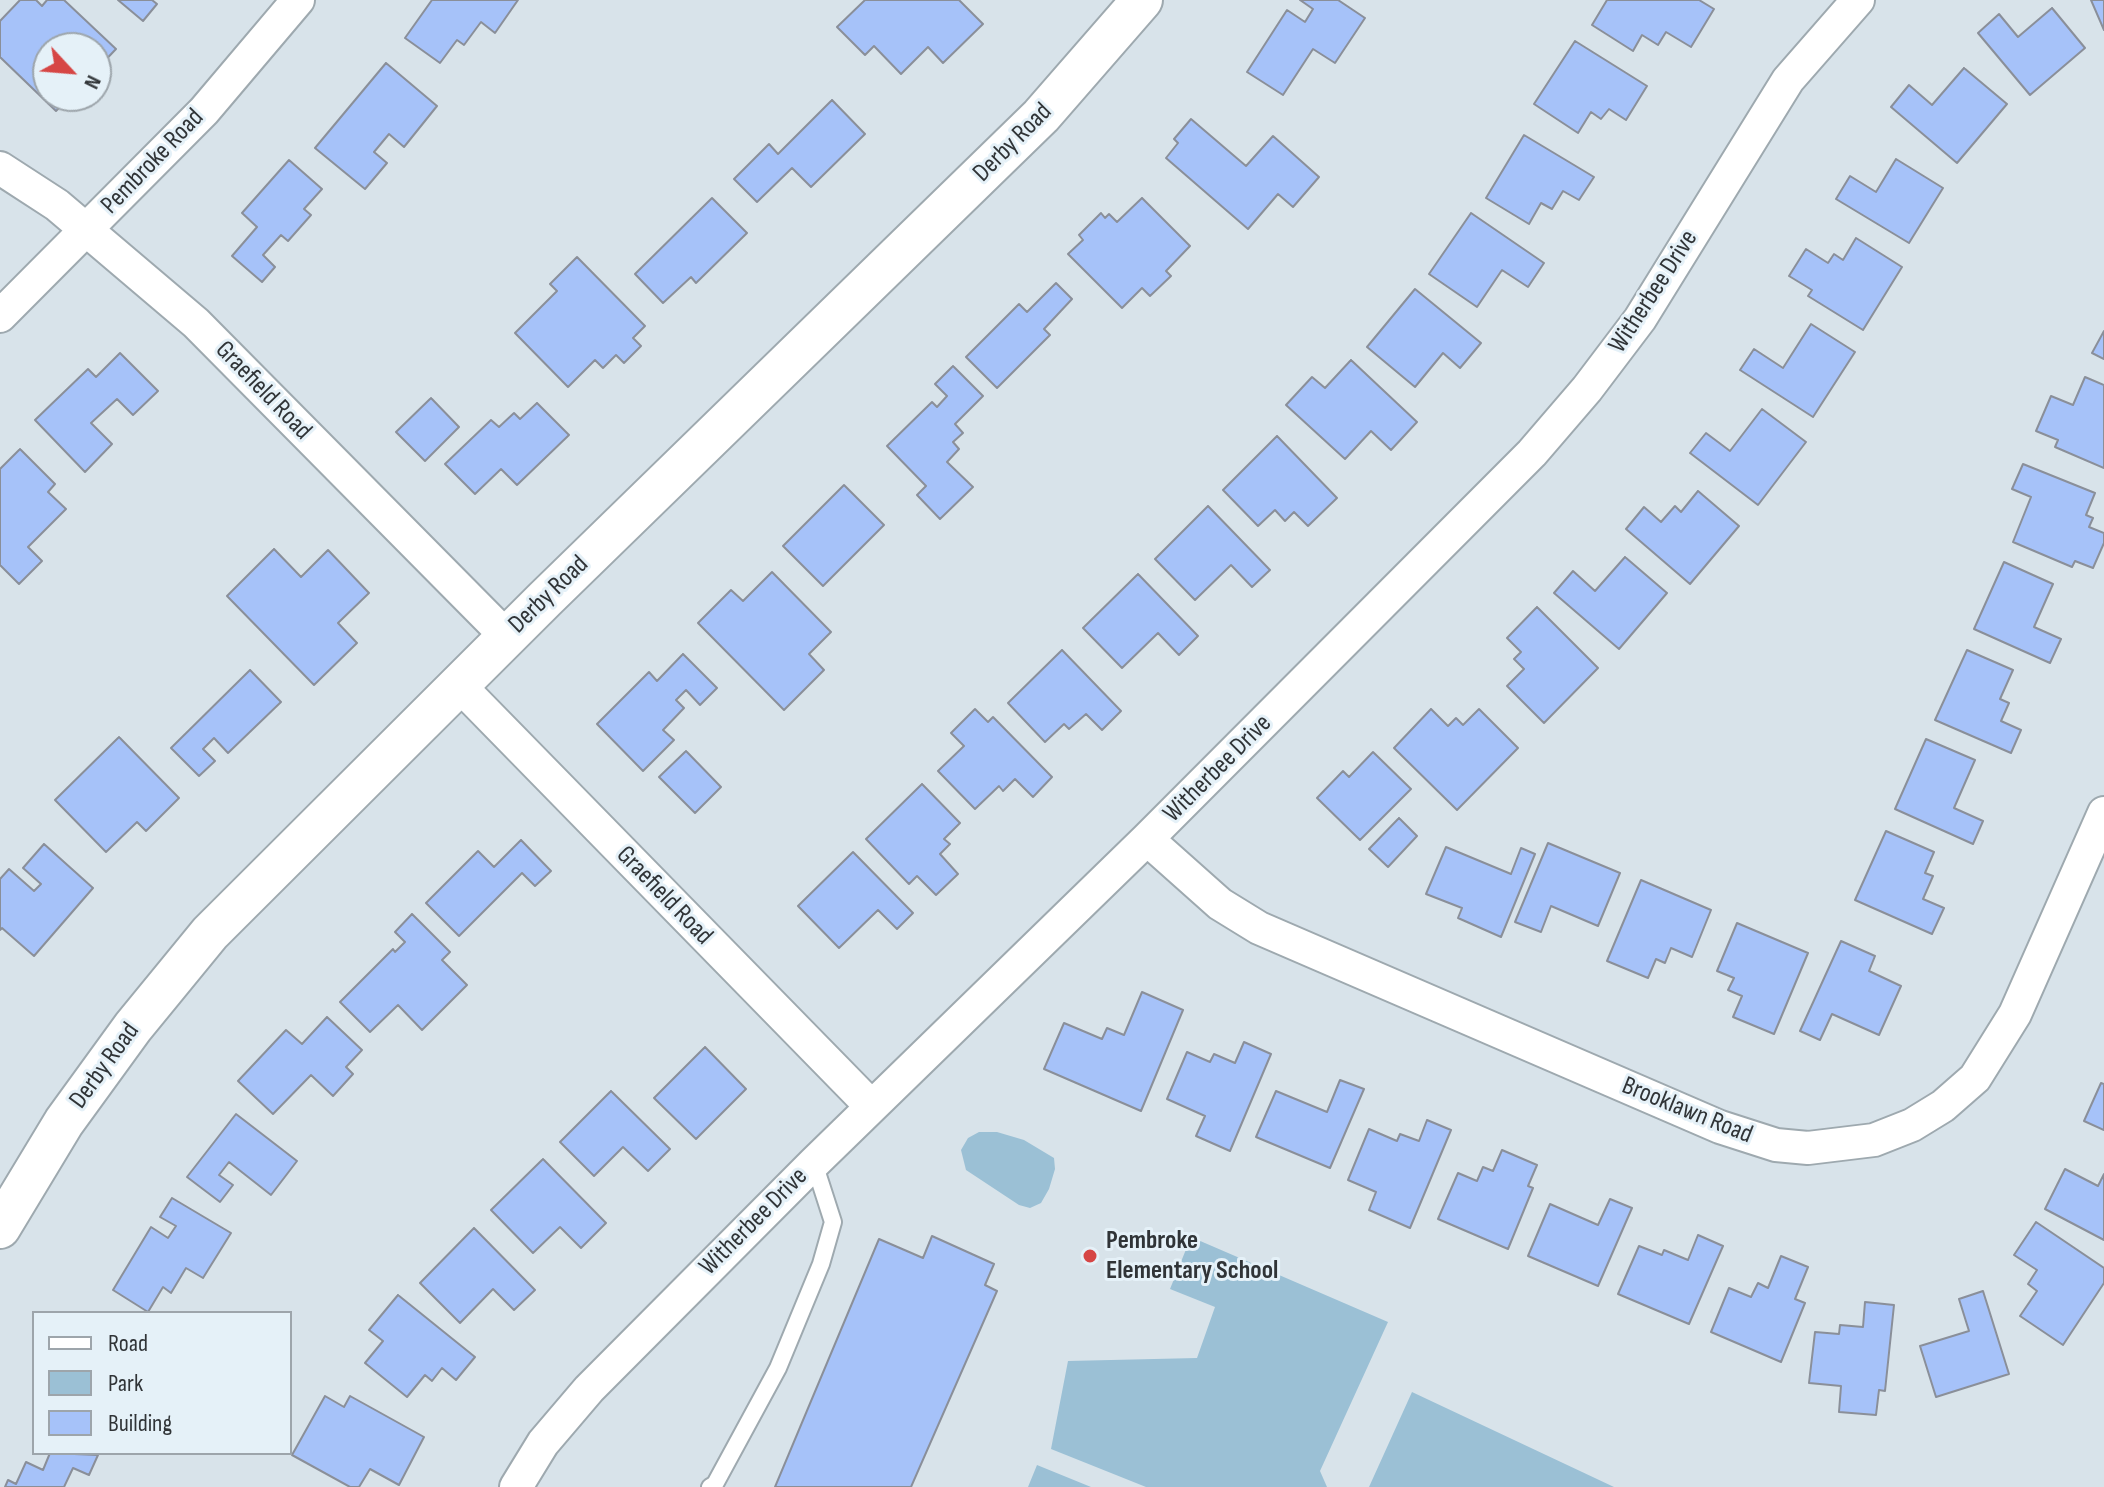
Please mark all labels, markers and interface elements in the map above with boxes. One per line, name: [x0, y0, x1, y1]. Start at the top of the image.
north arrow: [32, 32, 112, 112]
text: N: [78, 71, 107, 93]
street label: Derby Road: [967, 97, 1059, 189]
street label: Pembroke Road: [95, 103, 211, 221]
street label: Witherbee Drive: [1603, 225, 1705, 359]
street label: Graefield Road: [208, 335, 318, 447]
street label: Derby Road: [503, 549, 595, 641]
street label: Witherbee Drive: [1157, 708, 1279, 830]
street label: Graefield Road: [609, 840, 719, 952]
street label: Derby Road: [63, 1017, 147, 1115]
street label: Brooklawn Road: [1617, 1071, 1757, 1151]
street label: Witherbee Drive: [693, 1161, 815, 1283]
place label: Pembroke Elementary School: [1106, 1225, 1278, 1286]
marker: Pembroke Elementary School: [1081, 1247, 1099, 1265]
legend: [32, 1311, 292, 1455]
text: Road: [108, 1329, 148, 1358]
text: Park: [108, 1369, 143, 1398]
text: Building: [108, 1409, 172, 1438]

